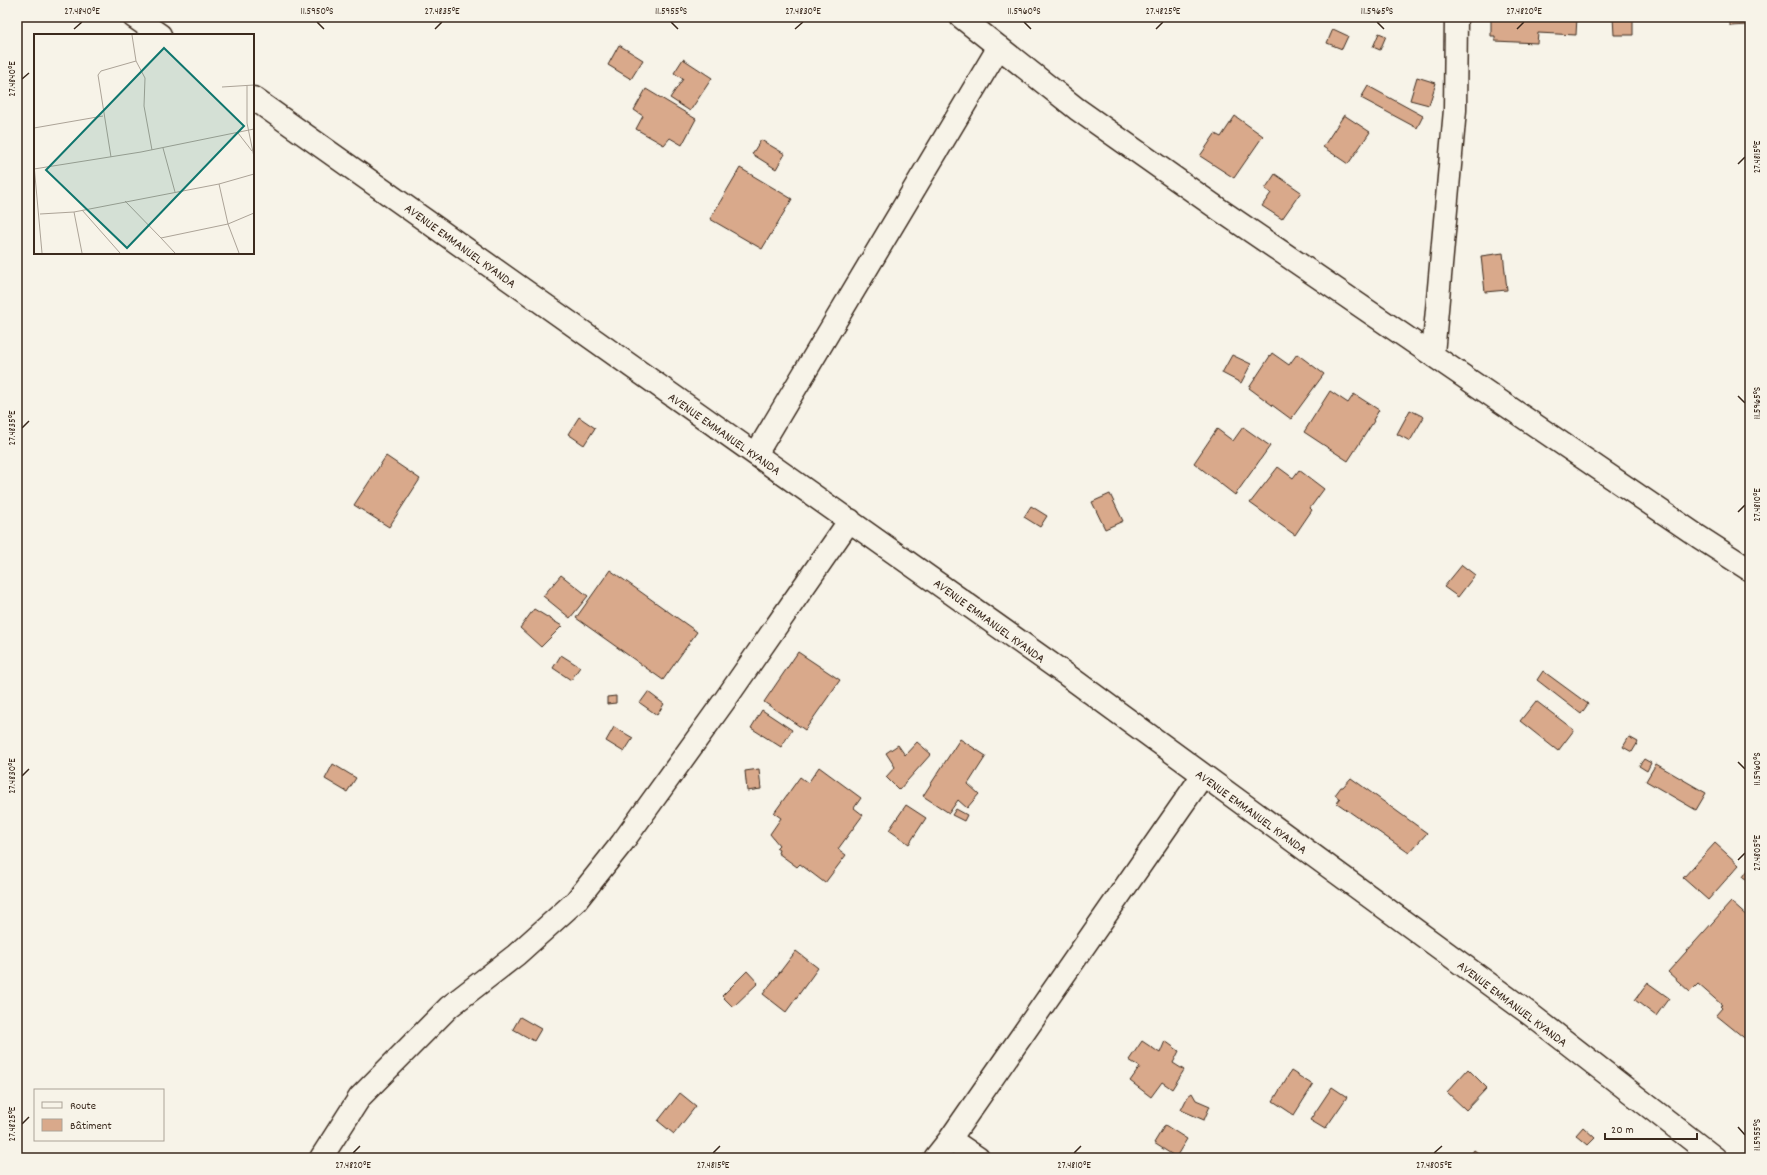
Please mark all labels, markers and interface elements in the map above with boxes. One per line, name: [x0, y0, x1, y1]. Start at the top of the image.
text: 27.4840°E: [64, 5, 100, 19]
text: 11.5950°S: [301, 5, 333, 19]
text: 27.4835°E: [425, 5, 460, 19]
text: 11.5955°S: [655, 5, 687, 19]
text: 27.4830°E: [785, 5, 821, 19]
text: 11.5960°S: [1007, 5, 1041, 19]
text: 27.4825°E: [1146, 5, 1181, 19]
text: 11.5965°S: [1361, 5, 1393, 19]
text: 27.4820°E: [1506, 5, 1542, 19]
inset map: [34, 34, 254, 254]
text: 27.4840°E: [6, 61, 20, 97]
text: 27.4815°E: [1751, 140, 1765, 173]
street label: AVENUE EMMANUEL KYANDA: [400, 200, 519, 294]
text: 11.5965°S: [1751, 387, 1765, 419]
street label: AVENUE EMMANUEL KYANDA: [663, 389, 784, 481]
text: 27.4835°E: [6, 410, 20, 445]
text: 27.4810°E: [1751, 488, 1765, 522]
street label: AVENUE EMMANUEL KYANDA: [929, 575, 1048, 669]
text: 11.5960°S: [1751, 752, 1765, 786]
text: 27.4830°E: [6, 758, 20, 794]
street label: AVENUE EMMANUEL KYANDA: [1191, 766, 1310, 860]
text: 27.4805°E: [1751, 835, 1765, 871]
street label: AVENUE EMMANUEL KYANDA: [1452, 957, 1571, 1053]
legend: [34, 1089, 164, 1141]
text: Route: [70, 1098, 96, 1115]
text: 27.4825°E: [6, 1106, 20, 1141]
scale bar: [1605, 1115, 1697, 1141]
text: Bâtiment: [70, 1118, 112, 1135]
text: 11.5955°S: [1751, 1119, 1765, 1151]
text: 20 m: [1611, 1122, 1634, 1139]
text: 27.4820°E: [335, 1159, 371, 1173]
text: 27.4815°E: [697, 1159, 730, 1173]
text: 27.4810°E: [1057, 1159, 1091, 1173]
text: 27.4805°E: [1416, 1159, 1452, 1173]

